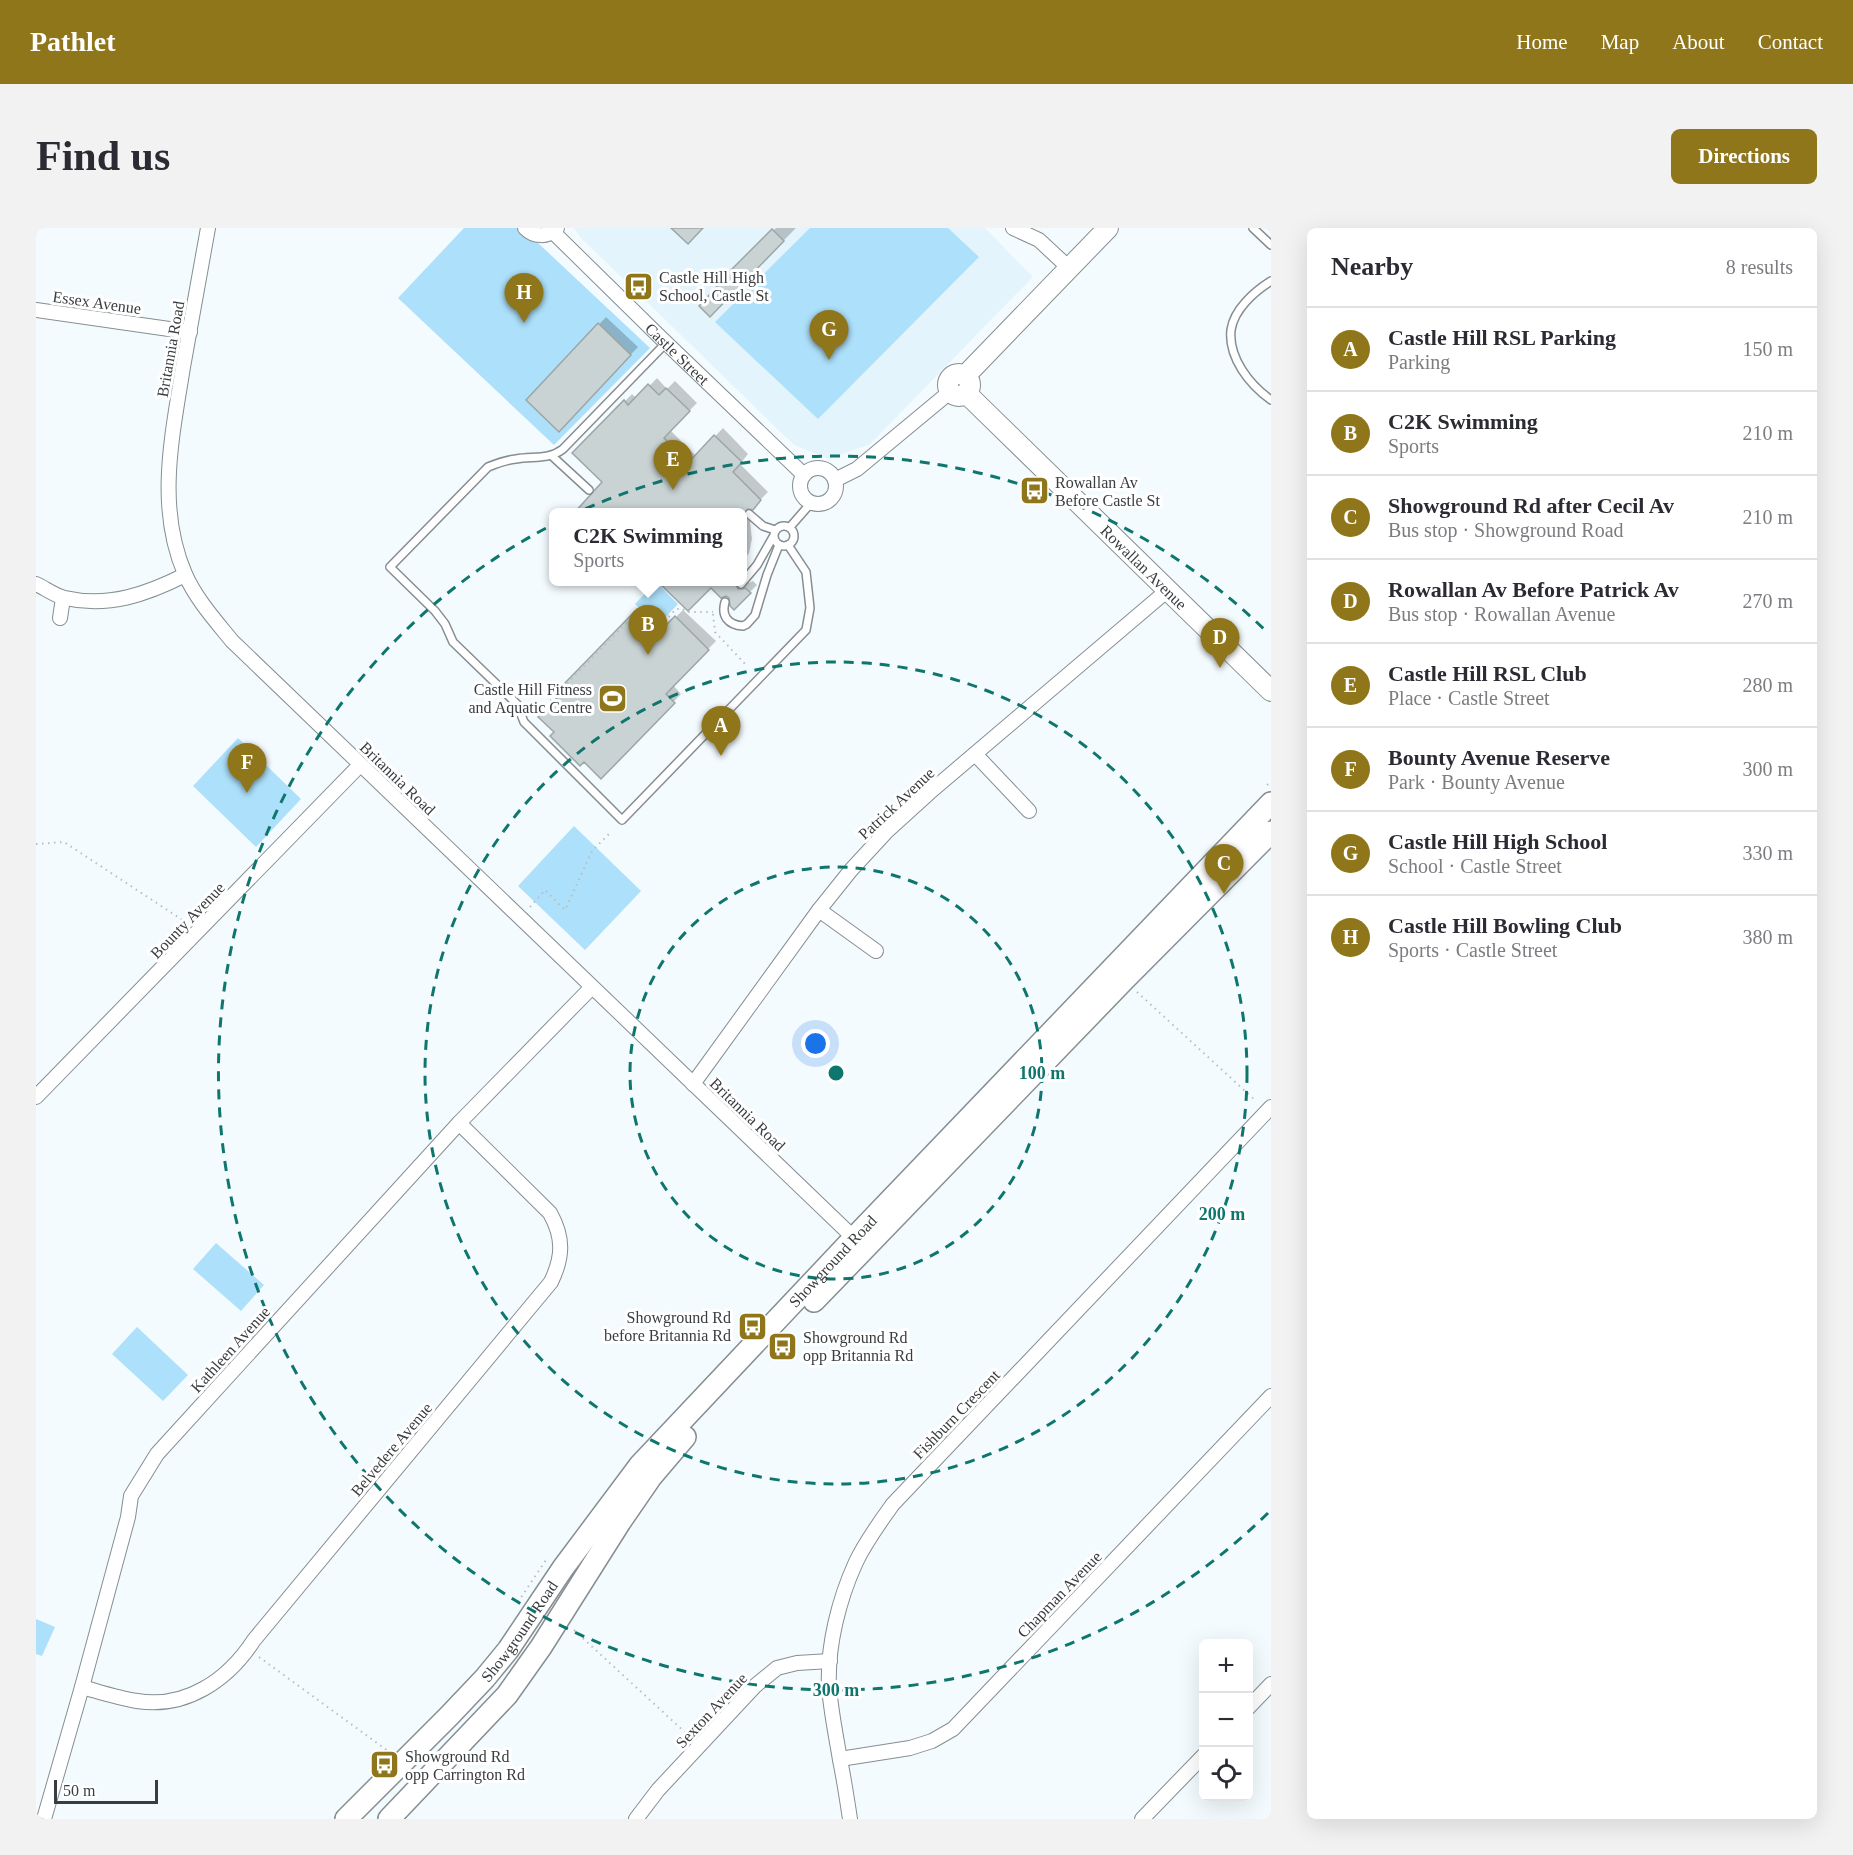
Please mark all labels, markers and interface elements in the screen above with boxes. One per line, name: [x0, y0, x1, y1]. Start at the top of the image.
text: Pathlet: [30, 26, 116, 57]
text: Home: [1516, 30, 1568, 54]
text: Map: [1601, 30, 1639, 54]
text: About: [1672, 30, 1725, 54]
text: Contact: [1758, 30, 1823, 54]
button: Directions: [1671, 129, 1817, 184]
text: Find us: [36, 133, 170, 179]
text: Nearby: [1331, 252, 1413, 281]
text: 8 results: [1726, 256, 1793, 278]
place label: Castle Hill High School, Castle St: [659, 269, 769, 304]
bus stop icon: Castle Hill High School, Castle St: [622, 270, 654, 302]
pin: H: [504, 274, 544, 323]
street label: Essex Avenue: [52, 288, 142, 317]
street label: Britannia Road: [154, 300, 187, 398]
pin: G: [810, 310, 848, 360]
street label: Castle Street: [642, 320, 713, 389]
text: Castle Hill RSL Parking: [1388, 325, 1616, 350]
text: A: [1343, 338, 1358, 360]
text: 150 m: [1742, 338, 1793, 360]
text: Parking: [1388, 351, 1450, 373]
text: C2K Swimming: [1388, 409, 1538, 434]
text: B: [1344, 422, 1357, 444]
text: 210 m: [1742, 422, 1793, 444]
text: Sports: [1388, 435, 1439, 457]
pin: E: [654, 440, 692, 490]
place label: Rowallan Av Before Castle St: [1055, 474, 1160, 509]
bus stop icon: Rowallan Av Before Castle St: [1018, 475, 1050, 507]
text: Showground Rd after Cecil Av: [1388, 493, 1674, 518]
text: C: [1343, 506, 1358, 528]
text: 210 m: [1742, 506, 1793, 528]
popup: [549, 508, 747, 586]
text: Bus stop · Showground Road: [1388, 519, 1624, 541]
street label: Rowallan Avenue: [1097, 522, 1190, 613]
text: C2K Swimming: [573, 523, 723, 548]
text: Sports: [573, 549, 624, 571]
text: Rowallan Av Before Patrick Av: [1388, 577, 1679, 602]
text: D: [1343, 590, 1358, 612]
text: 270 m: [1742, 590, 1793, 612]
text: Bus stop · Rowallan Avenue: [1388, 603, 1615, 625]
pin: B: [628, 606, 668, 655]
pin: D: [1200, 618, 1240, 668]
text: Castle Hill RSL Club: [1388, 661, 1587, 686]
text: E: [1344, 674, 1357, 696]
text: 280 m: [1742, 674, 1793, 696]
place label: Castle Hill Fitness and Aquatic Centre: [468, 681, 592, 717]
sports icon: Castle Hill Fitness and Aquatic Centre: [597, 682, 629, 714]
text: Place · Castle Street: [1388, 687, 1550, 709]
pin: A: [702, 706, 740, 756]
street label: Britannia Road: [357, 738, 439, 818]
pin: F: [228, 744, 266, 793]
text: Bounty Avenue Reserve: [1388, 745, 1610, 770]
text: F: [1344, 758, 1357, 780]
text: 300 m: [1742, 758, 1793, 780]
street label: Patrick Avenue: [855, 764, 938, 843]
text: Park · Bounty Avenue: [1388, 771, 1565, 793]
text: Castle Hill High School: [1388, 829, 1607, 854]
text: G: [1343, 842, 1358, 864]
text: 330 m: [1742, 842, 1793, 864]
pin: C: [1204, 844, 1244, 894]
text: School · Castle Street: [1388, 855, 1562, 877]
street label: Bounty Avenue: [147, 879, 229, 962]
text: Castle Hill Bowling Club: [1388, 913, 1622, 938]
text: H: [1343, 926, 1358, 948]
text: 380 m: [1742, 926, 1793, 948]
text: Sports · Castle Street: [1388, 939, 1557, 961]
your location: [801, 1029, 830, 1058]
centre of rings: [826, 1063, 846, 1083]
text: 100 m: [1019, 1063, 1065, 1083]
street label: Britannia Road: [707, 1074, 789, 1154]
text: 200 m: [1199, 1204, 1245, 1224]
street label: Showground Road: [786, 1212, 880, 1311]
street label: Kathleen Avenue: [187, 1303, 273, 1396]
place label: Showground Rd before Britannia Rd: [604, 1309, 731, 1344]
bus stop icon: Showground Rd before Britannia Rd: [736, 1310, 768, 1342]
place label: Showground Rd opp Britannia Rd: [803, 1329, 913, 1365]
bus stop icon: Showground Rd opp Britannia Rd: [766, 1330, 798, 1362]
street label: Fishburn Crescent: [910, 1366, 1003, 1462]
street label: Belvedere Avenue: [347, 1399, 435, 1499]
street label: Chapman Avenue: [1014, 1548, 1105, 1642]
street label: Showground Road: [478, 1578, 561, 1685]
map controls: [1199, 1639, 1253, 1801]
button: +: [1199, 1639, 1253, 1693]
street label: Sexton Avenue: [672, 1669, 750, 1751]
text: 300 m: [813, 1680, 859, 1700]
button: −: [1199, 1693, 1253, 1747]
button: locate: [1199, 1747, 1253, 1801]
place label: Showground Rd opp Carrington Rd: [405, 1748, 525, 1784]
bus stop icon: Showground Rd opp Carrington Rd: [368, 1749, 400, 1781]
scale bar: [54, 1777, 158, 1804]
text: 50 m: [63, 1782, 95, 1799]

